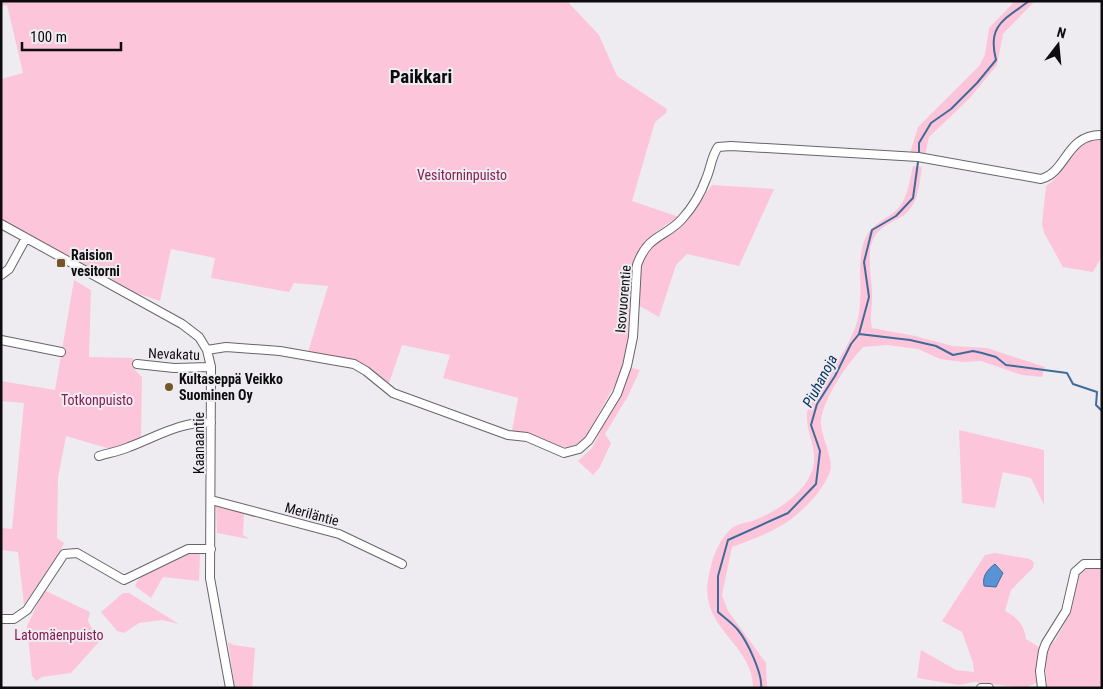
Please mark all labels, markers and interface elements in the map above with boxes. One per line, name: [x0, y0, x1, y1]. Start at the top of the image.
scale bar: [22, 20, 121, 52]
north arrow: [1033, 20, 1083, 70]
text: N: [1055, 24, 1068, 41]
text: 100 m: [30, 28, 67, 46]
district label: Paikkari: [390, 65, 452, 88]
park label: Vesitorninpuisto: [417, 167, 507, 183]
place label: Raision vesitorni: [71, 247, 120, 279]
marker: Raision vesitorni: [55, 257, 67, 269]
street label: Isovuorentie: [612, 264, 634, 334]
street label: Nevakatu: [148, 345, 200, 363]
water label: Piuhanoja: [799, 352, 841, 410]
place label: Kultaseppä Veikko Suominen Oy: [179, 371, 283, 403]
marker: Kultaseppä Veikko Suominen Oy: [163, 381, 175, 393]
park label: Totkonpuisto: [61, 392, 133, 408]
street label: Kaanaantie: [191, 412, 207, 474]
street label: Meriläntie: [283, 499, 341, 529]
park label: Latomäenpuisto: [14, 627, 104, 643]

